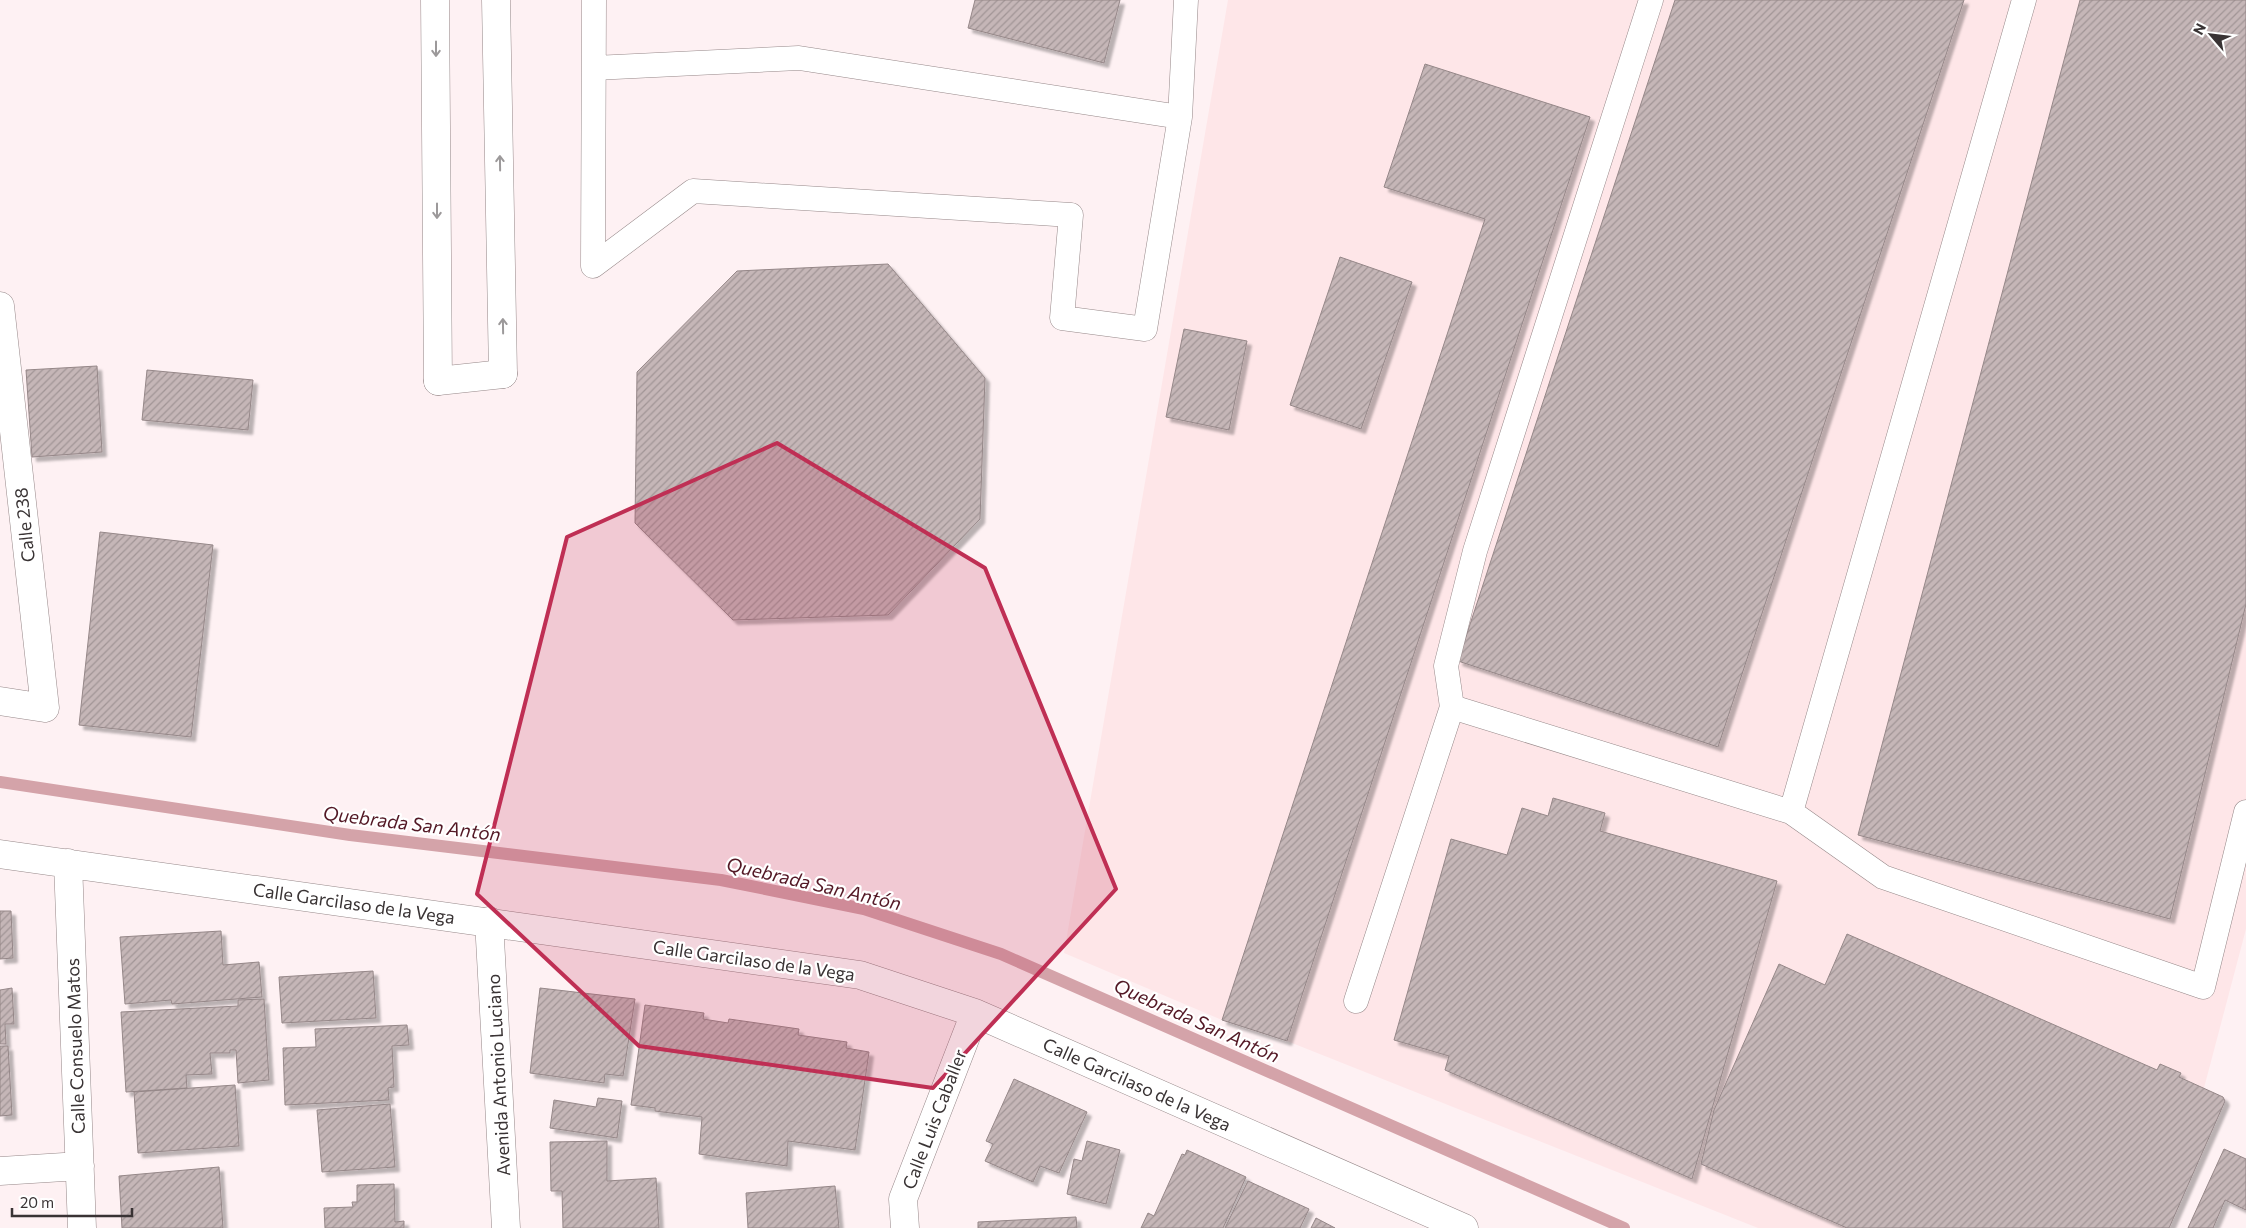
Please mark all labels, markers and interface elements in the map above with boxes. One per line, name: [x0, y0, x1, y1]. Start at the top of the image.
north arrow: [2186, 10, 2236, 60]
text: N: [2189, 20, 2209, 37]
one-way arrow: [431, 40, 441, 56]
one-way arrow: [495, 155, 504, 171]
one-way arrow: [432, 202, 442, 219]
one-way arrow: [498, 318, 507, 334]
street label: Calle 238: [9, 486, 39, 563]
water label: Quebrada San Antón: [322, 801, 502, 845]
water label: Quebrada San Antón: [724, 852, 904, 914]
street label: Calle Garcilaso de la Vega: [252, 878, 456, 928]
street label: Calle Garcilaso de la Vega: [652, 935, 856, 985]
street label: Calle Consuelo Matos: [61, 958, 89, 1134]
street label: Avenida Antonio Luciano: [482, 973, 514, 1177]
water label: Quebrada San Antón: [1111, 973, 1283, 1067]
street label: Calle Garcilaso de la Vega: [1040, 1033, 1234, 1135]
street label: Calle Luis Caballer: [897, 1046, 971, 1192]
scale bar: [12, 1186, 132, 1218]
text: 20 m: [20, 1193, 54, 1211]

